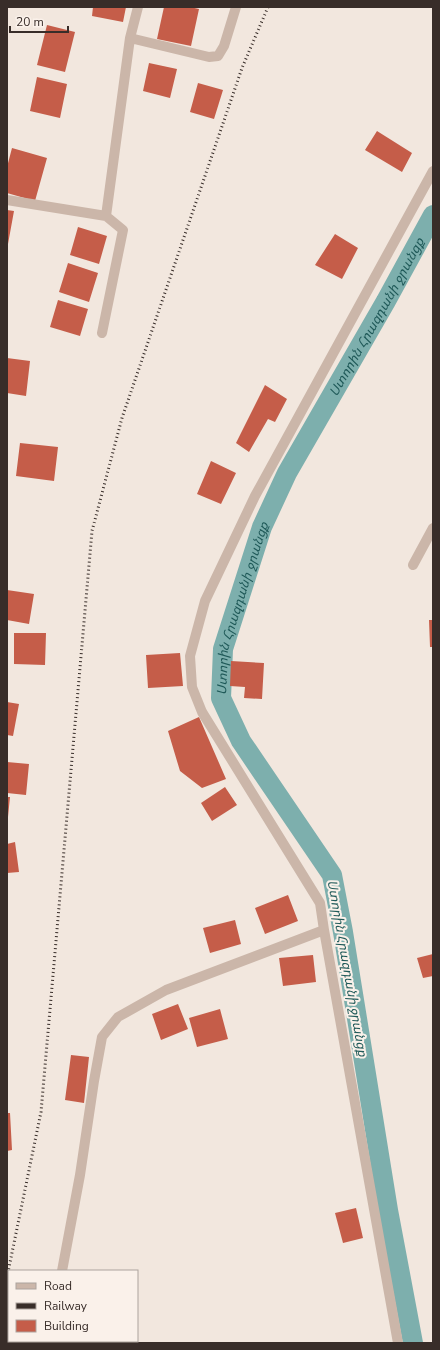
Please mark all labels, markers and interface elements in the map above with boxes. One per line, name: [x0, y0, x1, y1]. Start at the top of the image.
scale bar: [10, 8, 68, 34]
text: 20 m: [16, 14, 44, 30]
water label: Ստորին Հրազդանի ջրանցք: [325, 234, 429, 400]
water label: Ստորին Հրազդանի ջրանցք: [213, 518, 274, 695]
water label: Ստորին Հրազդանի ջրանցք: [323, 878, 372, 1059]
legend: [8, 1270, 138, 1342]
text: Road: [44, 1278, 72, 1294]
text: Railway: [44, 1298, 88, 1314]
text: Building: [44, 1318, 89, 1334]

